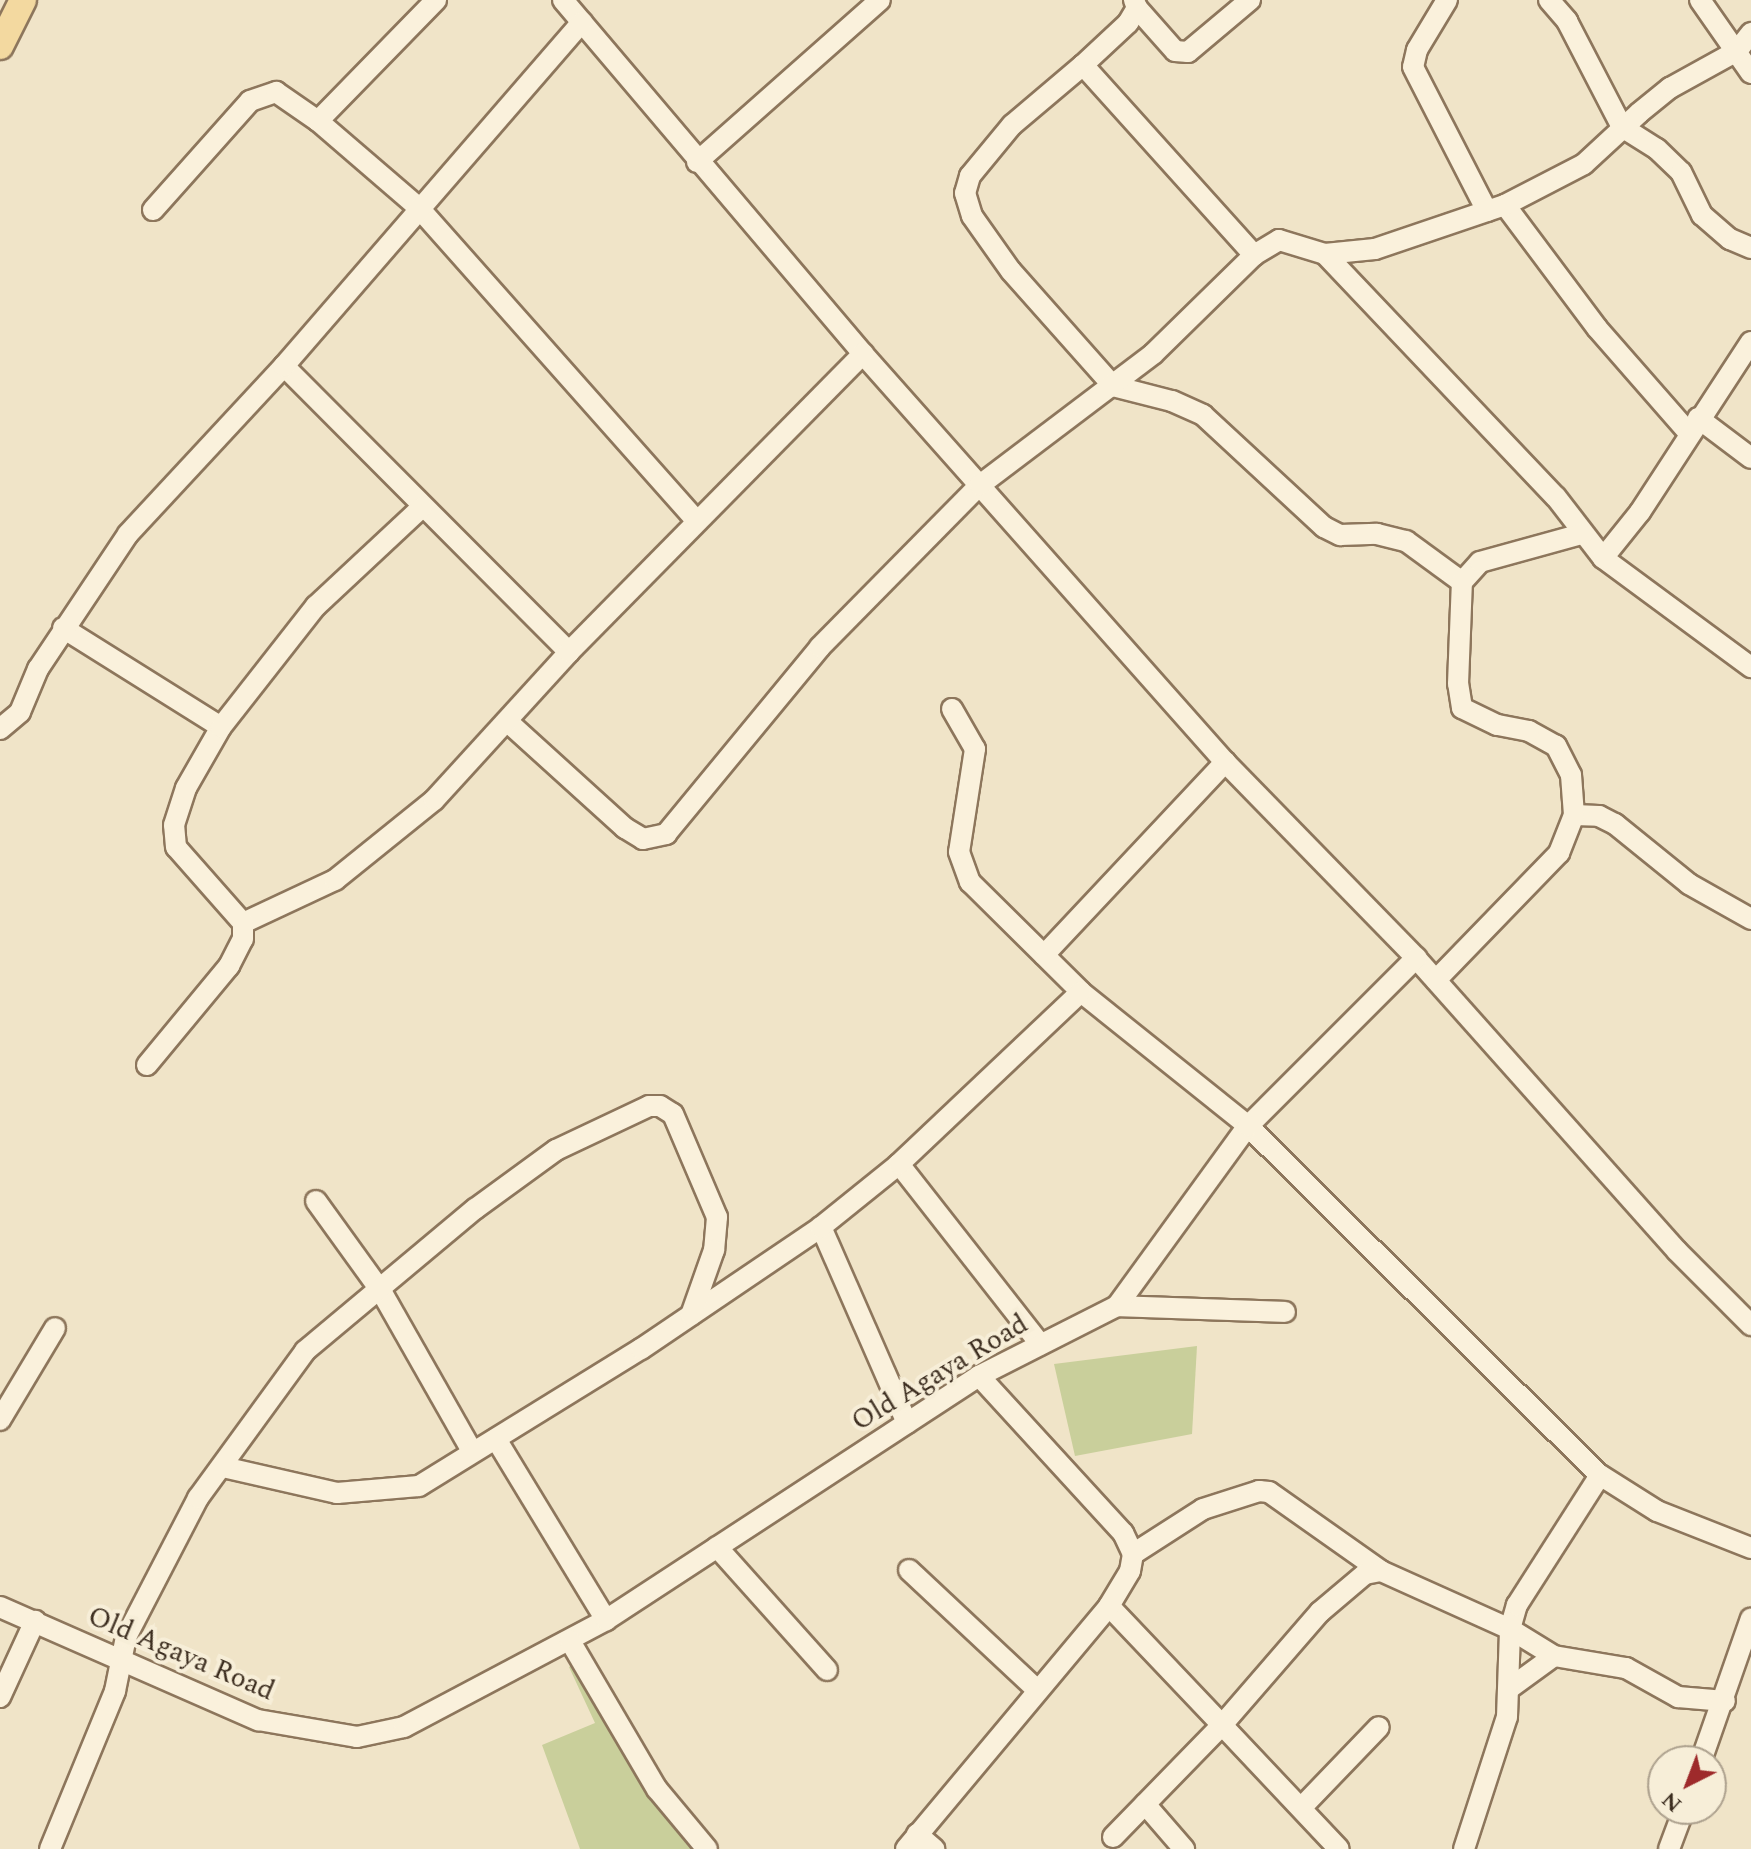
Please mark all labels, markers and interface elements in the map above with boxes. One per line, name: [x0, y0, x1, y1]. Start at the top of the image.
street label: Old Agaya Road: [846, 1307, 1034, 1439]
street label: Old Agaya Road: [83, 1600, 279, 1708]
north arrow: [1647, 1745, 1727, 1825]
text: N: [1654, 1783, 1690, 1820]

